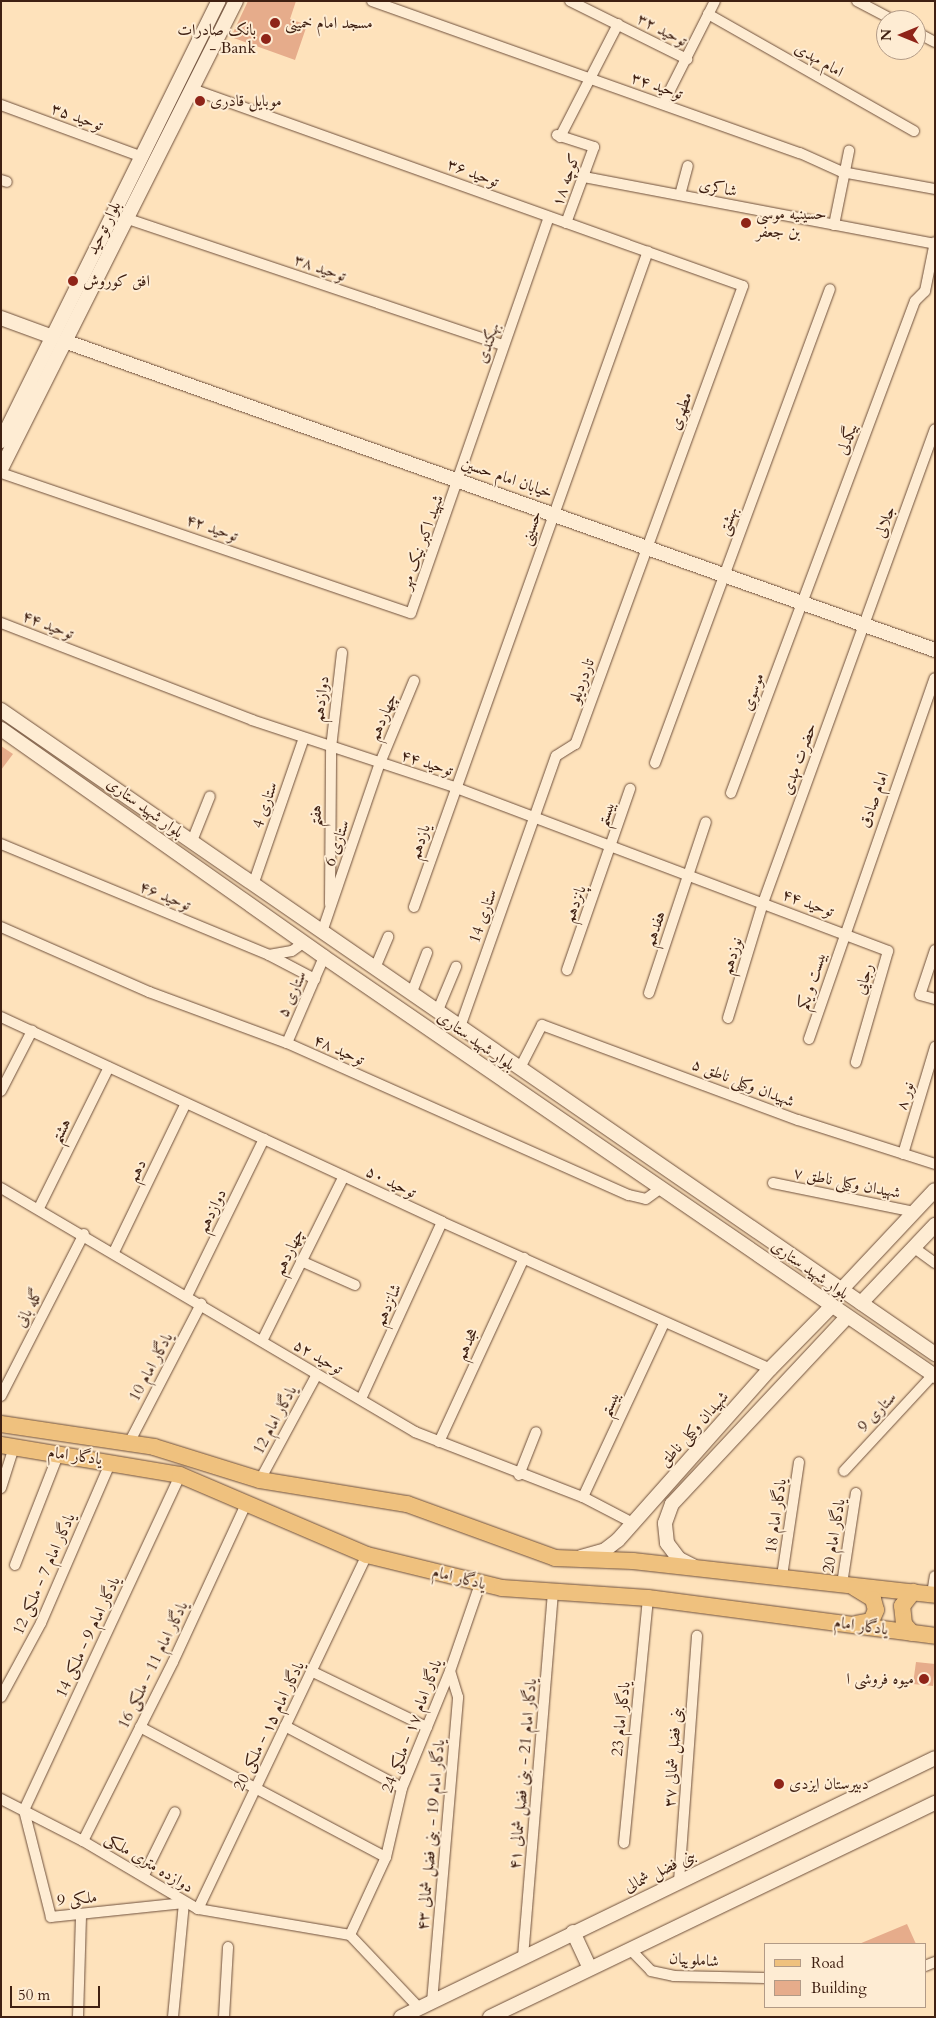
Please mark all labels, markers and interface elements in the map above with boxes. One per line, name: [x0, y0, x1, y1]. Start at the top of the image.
street label: توحید ۳۲: [634, 9, 690, 51]
north arrow: [876, 10, 926, 60]
place label: مسجد امام خمینی: [285, 13, 373, 33]
marker: مسجد امام خمینی: [269, 17, 281, 29]
place label: بانک صادرات - Bank: [177, 20, 256, 58]
text: N: [877, 29, 896, 41]
marker: بانک صادرات - Bank: [260, 33, 272, 45]
street label: امام مهدی: [791, 38, 847, 82]
street label: توحید ۳۴: [629, 68, 685, 104]
place label: موبایل قادری: [210, 91, 282, 111]
marker: موبایل قادری: [194, 95, 206, 107]
street label: توحید ۳۵: [49, 99, 105, 135]
street label: کوچه ۱۸: [548, 151, 584, 209]
street label: توحید ۳۶: [445, 154, 501, 192]
street label: شاکری: [697, 175, 739, 201]
street label: بلوار توحید: [83, 198, 125, 258]
place label: حسینیه موسی بن جعفر: [756, 204, 827, 242]
marker: حسینیه موسی بن جعفر: [740, 217, 752, 229]
street label: توحید ۳۸: [292, 250, 348, 286]
place label: افق کوروش: [83, 271, 150, 291]
marker: افق کوروش: [67, 275, 79, 287]
street label: بهکندی: [472, 320, 504, 366]
street label: مطهری: [665, 389, 697, 433]
street label: بیگدلی: [832, 421, 862, 457]
street label: خیابان امام حسین: [459, 453, 555, 503]
street label: شهید اکبر نیک مهر: [396, 492, 448, 592]
street label: بهشتی: [714, 504, 742, 538]
street label: جلالی: [870, 504, 900, 540]
street label: حسینی: [516, 508, 546, 548]
street label: توحید ۴۲: [184, 510, 240, 546]
street label: توحید ۴۴: [20, 606, 76, 644]
street label: تاردردیلو: [565, 656, 599, 706]
street label: موسوی: [737, 671, 769, 713]
street label: دوازدهم: [309, 675, 333, 723]
street label: چهاردهم: [364, 690, 402, 744]
street label: حضرت مهدی: [777, 721, 821, 797]
street label: توحید ۴۴: [399, 746, 455, 780]
street label: امام صادق: [855, 770, 893, 830]
street label: بلوار شهید ستاری: [103, 774, 187, 842]
street label: ستاری 4: [248, 779, 282, 831]
street label: بیستم: [593, 799, 619, 829]
street label: هفتم: [306, 805, 326, 827]
street label: ستاری 6: [320, 817, 354, 869]
street label: یازدهم: [405, 822, 435, 862]
street label: توحید ۴۶: [137, 877, 193, 915]
street label: پانزدهم: [559, 883, 591, 925]
street label: توحید ۴۴: [780, 885, 836, 921]
street label: ستاری 14: [465, 886, 501, 946]
street label: هفدهم: [640, 909, 670, 949]
street label: نوزدهم: [717, 935, 747, 977]
street label: بیست و یکم: [794, 950, 830, 1012]
street label: رجایی: [850, 961, 878, 997]
street label: ستاری ۵: [273, 968, 311, 1020]
street label: بلوار شهید ستاری: [434, 1007, 518, 1075]
street label: توحید ۴۸: [311, 1030, 367, 1070]
street label: شهیدان وکیلی ناطق ۵: [689, 1055, 797, 1111]
street label: نور ۸: [892, 1080, 918, 1112]
street label: هشتم: [47, 1115, 75, 1147]
street label: دهم: [123, 1157, 151, 1185]
street label: توحید ۵۰: [363, 1162, 419, 1202]
street label: شهیدان وکیلی ناطق ۷: [792, 1163, 902, 1203]
street label: دوازدهم: [193, 1186, 231, 1236]
street label: چهاردهم: [270, 1226, 308, 1278]
street label: بلوار شهید ستاری: [768, 1236, 852, 1304]
street label: شانزدهم: [370, 1281, 406, 1329]
street label: گله بانی: [11, 1285, 47, 1331]
street label: هجدهم: [451, 1325, 483, 1363]
street label: یادگار امام 10: [125, 1329, 177, 1405]
street label: توحید ۵۲: [290, 1335, 346, 1379]
street label: یادگار امام 12: [249, 1382, 301, 1458]
street label: شهیدان وکیلی ناطق: [655, 1387, 733, 1471]
street label: بیستم: [596, 1388, 624, 1420]
street label: ستاری 9: [854, 1388, 900, 1436]
street label: یادگار امام: [47, 1443, 103, 1469]
street label: یادگار امام 18: [761, 1477, 791, 1555]
street label: یادگار امام 20: [819, 1497, 849, 1575]
street label: یادگار امام 7 - ملکی 12: [9, 1510, 79, 1638]
street label: یادگار امام: [430, 1562, 488, 1594]
street label: یادگار امام 9 - ملکی 14: [52, 1574, 124, 1700]
street label: یادگار امام 11 - ملکی 16: [114, 1598, 192, 1732]
street label: یادگار امام: [833, 1613, 889, 1639]
street label: یادگار امام ۱۷ - ملکی 24: [378, 1656, 446, 1796]
street label: یادگار امام ۱۵ - ملکی 20: [229, 1658, 309, 1794]
place label: میوه فروشی ا: [847, 1669, 914, 1689]
marker: میوه فروشی ا: [918, 1673, 930, 1685]
street label: یادگار امام 21 - بنی فضل شمالی ۴۱: [505, 1678, 541, 1870]
street label: یادگار امام 23: [608, 1681, 634, 1757]
street label: بنی فضل شمالی ۳۷: [660, 1706, 686, 1808]
street label: یادگار امام 19 - بنی فضل شمالی ۴۳: [413, 1739, 449, 1931]
place label: دبیرستان ایزدی: [789, 1774, 869, 1794]
marker: دبیرستان ایزدی: [773, 1778, 785, 1790]
street label: دوازده متری ملکی: [101, 1829, 197, 1897]
street label: بنی فضل شمالی: [621, 1845, 699, 1897]
street label: ملکی 9: [56, 1888, 98, 1910]
legend: [764, 1943, 926, 2008]
street label: شاملوییان: [669, 1949, 719, 1971]
text: Road: [811, 1953, 844, 1973]
scale bar: [12, 1976, 102, 2008]
text: Building: [811, 1978, 867, 1998]
text: 50 m: [18, 1985, 50, 2005]

